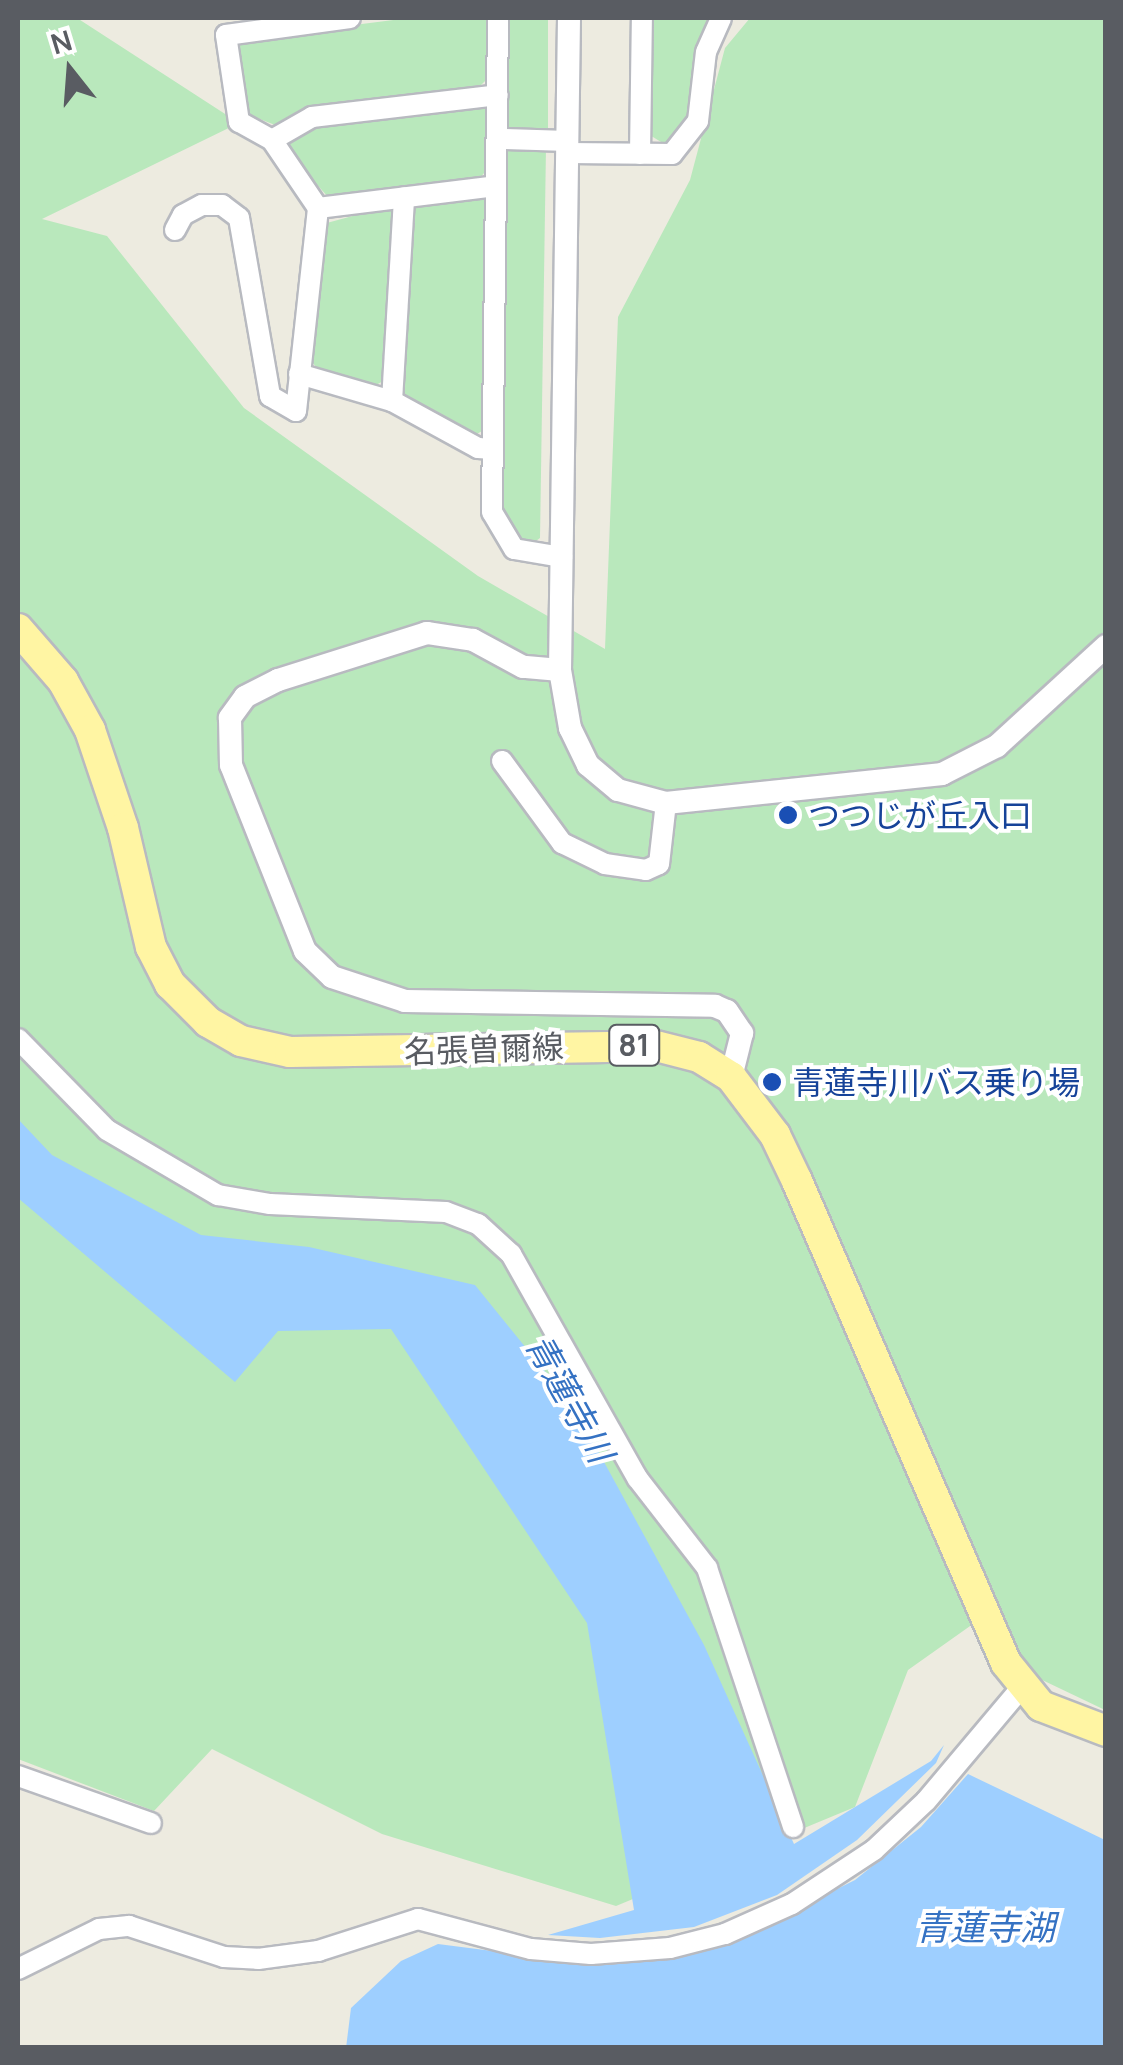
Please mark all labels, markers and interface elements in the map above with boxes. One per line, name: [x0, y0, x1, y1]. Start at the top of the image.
north arrow: [20, 20, 120, 120]
text: N: [46, 20, 76, 62]
place label: つつじが丘入口: [808, 796, 1032, 834]
marker: つつじが丘入口: [777, 804, 799, 826]
road number: 81: [606, 1020, 662, 1070]
street label: 名張曽爾線: [403, 1027, 565, 1071]
place label: 青蓮寺川バス乗り場: [792, 1063, 1080, 1101]
marker: 青蓮寺川バス乗り場: [761, 1071, 783, 1093]
water label: 青蓮寺川: [518, 1327, 622, 1469]
water label: 青蓮寺湖: [915, 1906, 1055, 1948]

